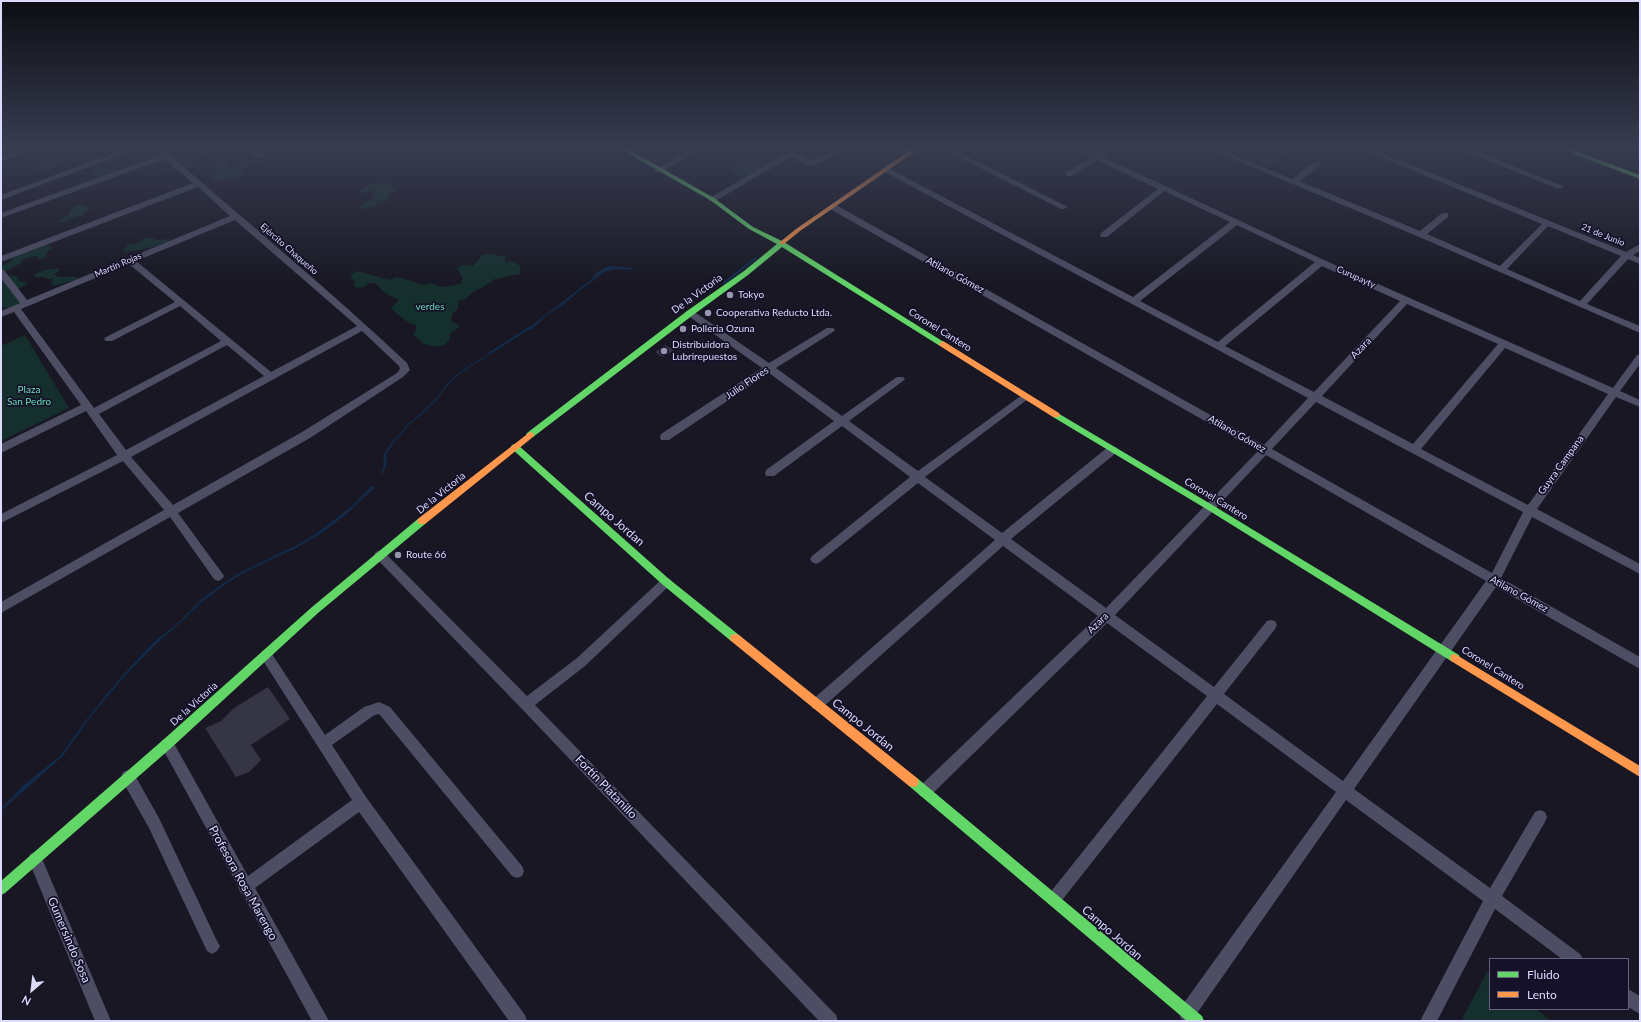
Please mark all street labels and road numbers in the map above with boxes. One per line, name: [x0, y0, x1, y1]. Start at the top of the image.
street label: Ejército Chaqueño: [258, 221, 320, 277]
street label: 21 de Junio: [1580, 221, 1626, 249]
street label: Martín Rojas: [93, 250, 143, 280]
street label: Atilano Gómez: [924, 254, 986, 296]
street label: Curupayty: [1335, 264, 1377, 290]
street label: De la Victoria: [669, 272, 725, 316]
street label: Coronel Cantero: [906, 306, 974, 354]
street label: Azara: [1348, 335, 1374, 361]
street label: Julio Flores: [723, 364, 771, 402]
street label: Atilano Gómez: [1206, 413, 1268, 455]
street label: Guyra Campana: [1536, 433, 1586, 497]
street label: De la Victoria: [414, 470, 468, 516]
street label: Coronel Cantero: [1182, 475, 1250, 523]
street label: Campo Jordan: [581, 489, 647, 549]
street label: Atilano Gómez: [1488, 573, 1550, 615]
street label: Azara: [1085, 610, 1111, 636]
street label: Coronel Cantero: [1459, 644, 1527, 692]
street label: De la Victoria: [168, 680, 220, 728]
street label: Campo Jordan: [829, 696, 897, 754]
street label: Fortín Platanillo: [572, 752, 640, 822]
street label: Profesora Rosa Marengo: [205, 823, 281, 943]
street label: Gumersindo Sosa: [44, 895, 94, 985]
street label: Campo Jordan: [1079, 903, 1145, 963]

